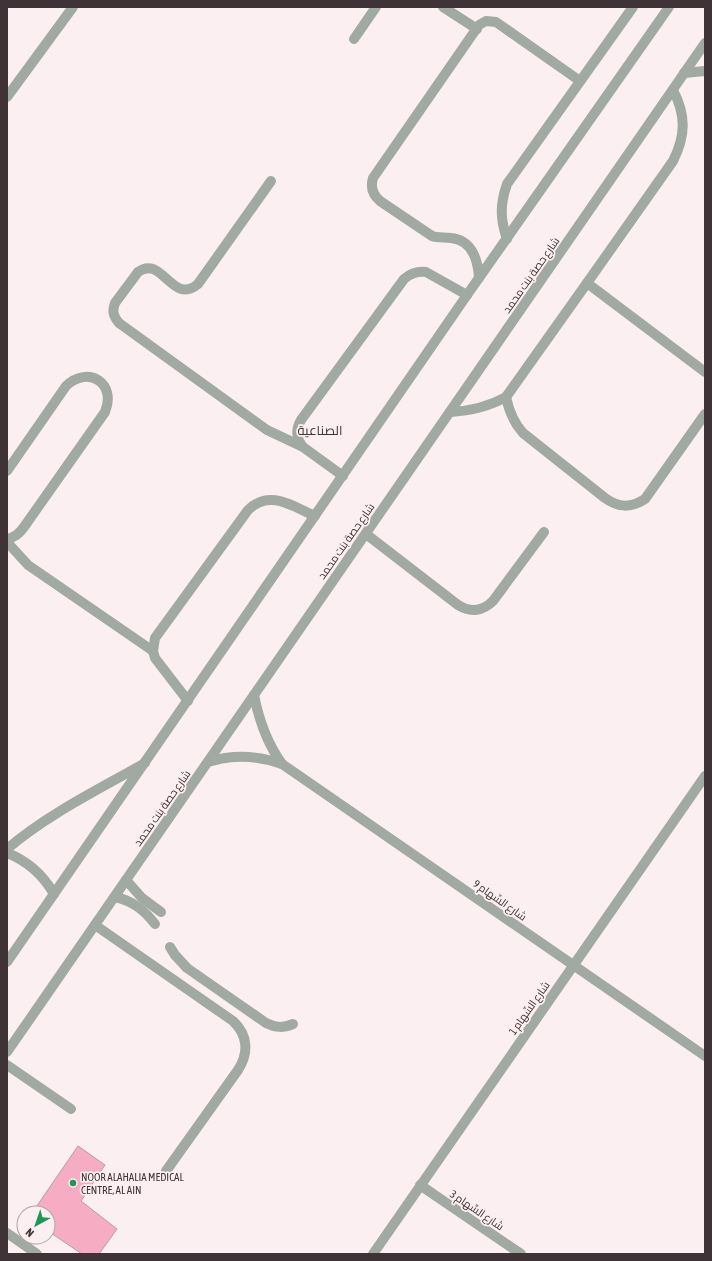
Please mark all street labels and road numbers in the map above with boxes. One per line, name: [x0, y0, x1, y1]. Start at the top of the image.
street label: شارع حصة بنت محمد: [500, 235, 563, 316]
street label: شارع حصة بنت محمد: [315, 501, 378, 582]
street label: شارع حصة بنت محمد: [131, 768, 194, 849]
street label: شارع السِّهام 9: [470, 877, 529, 924]
street label: شارع السِّهام 1: [506, 979, 553, 1038]
street label: شارع السِّهام 3: [447, 1187, 506, 1234]

